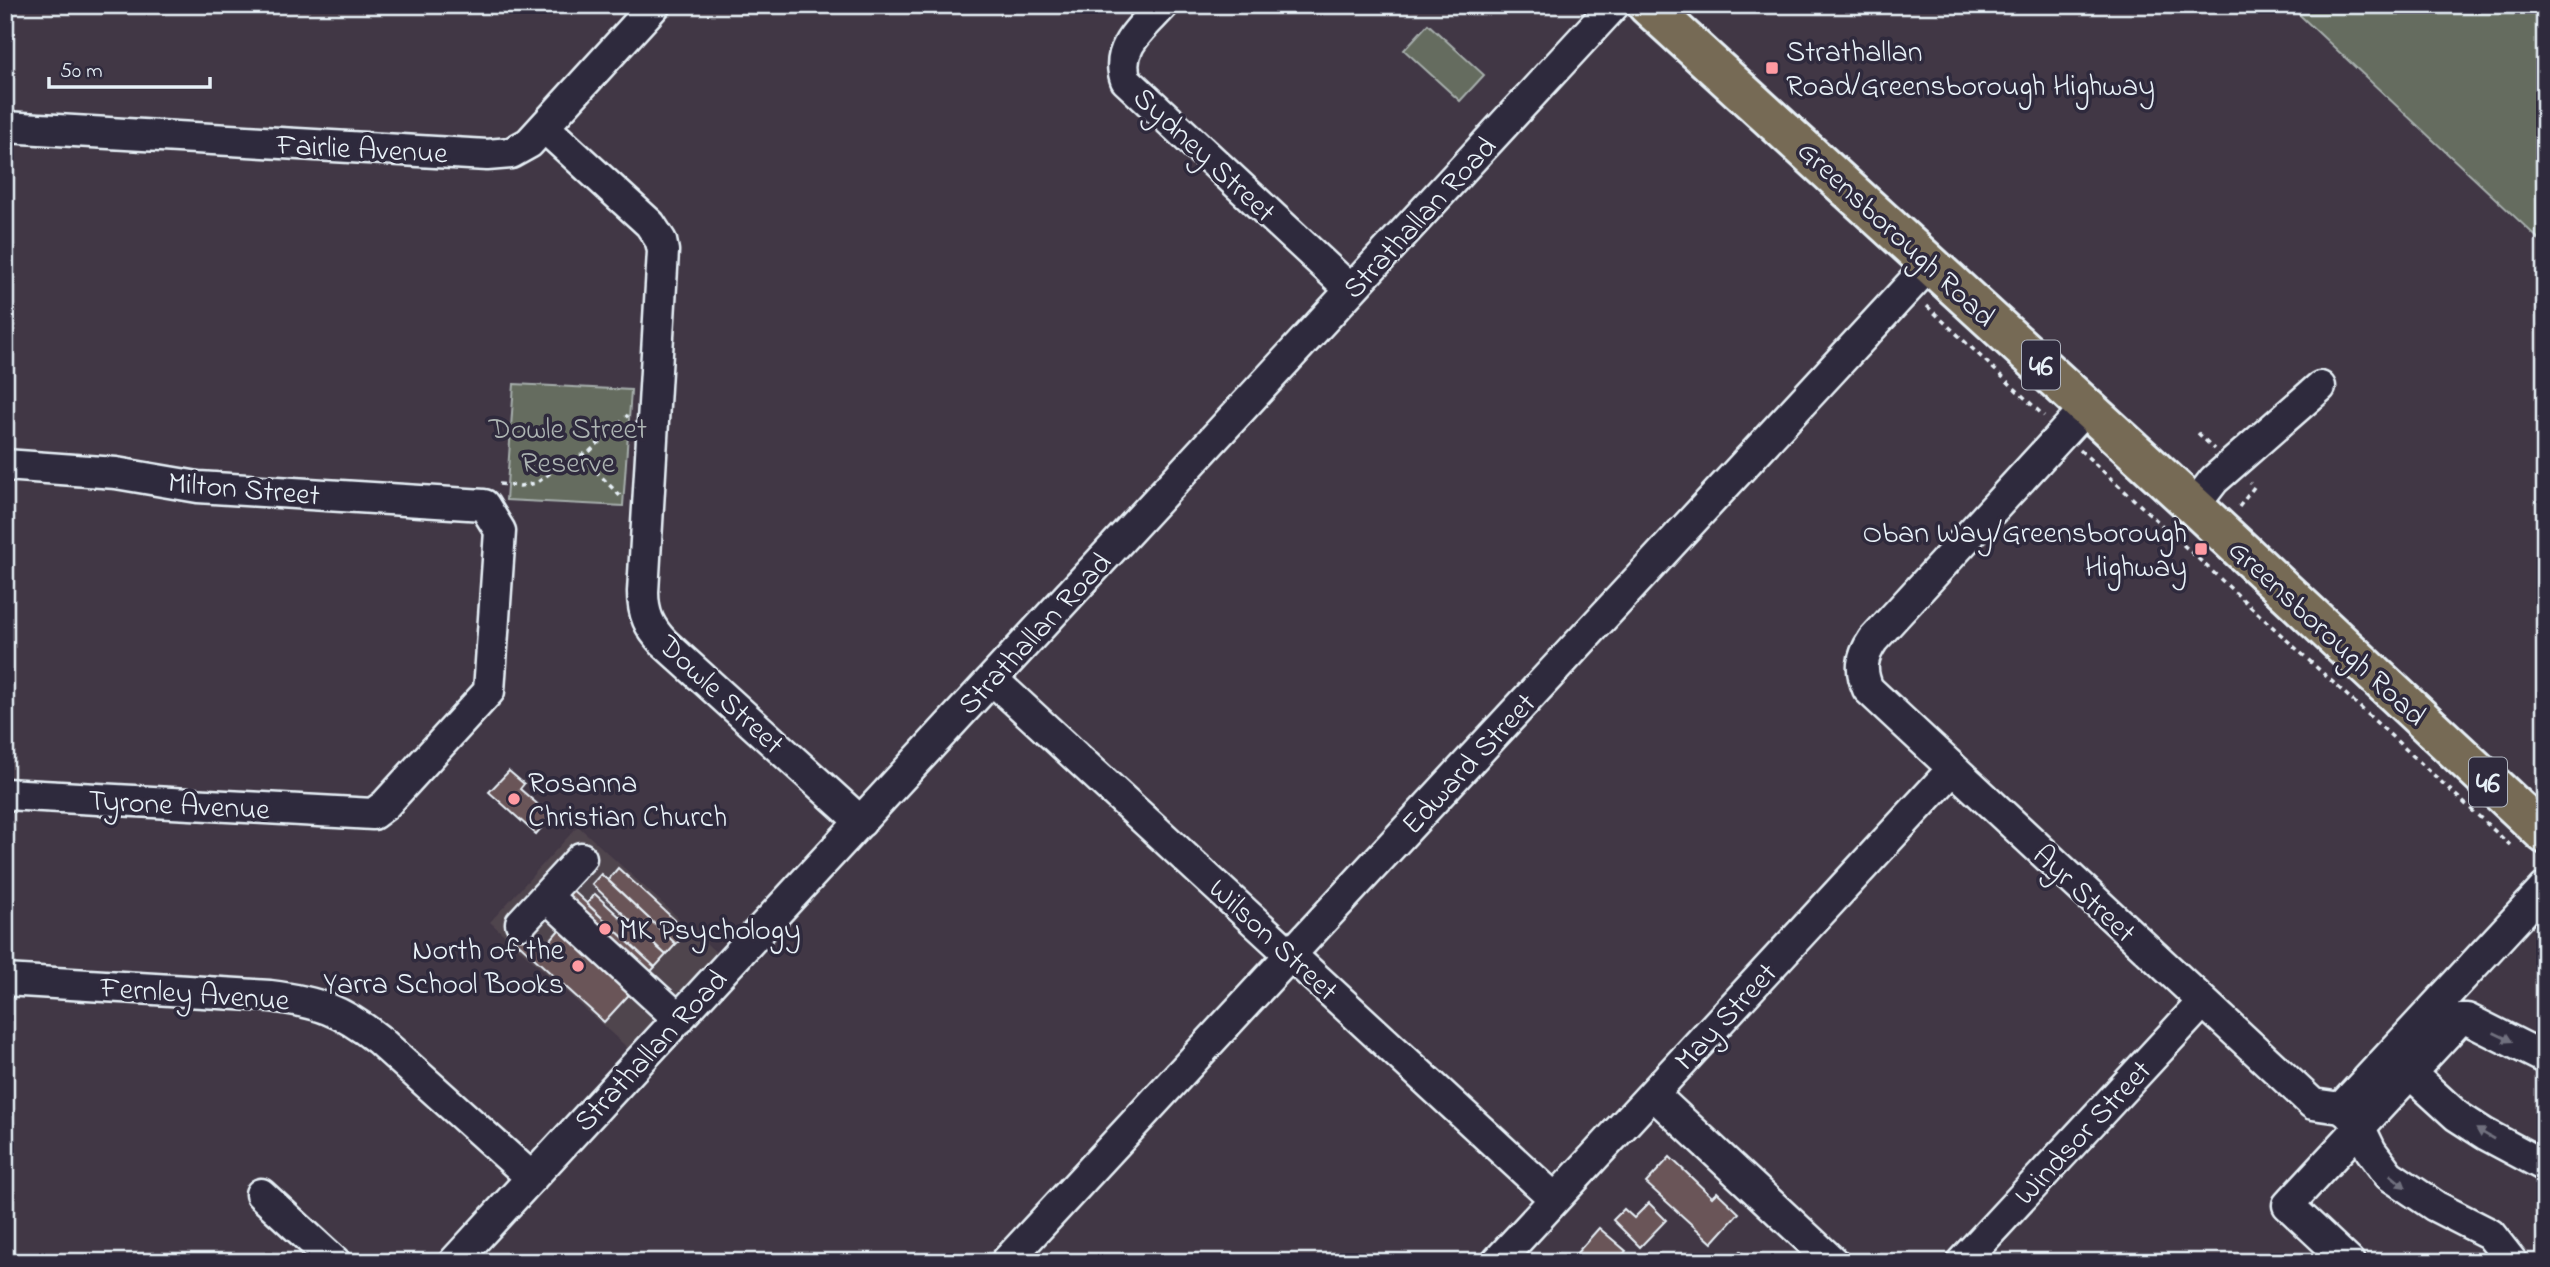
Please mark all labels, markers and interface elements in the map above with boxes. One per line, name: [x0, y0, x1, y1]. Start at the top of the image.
place label: Strathallan Road/Greensborough Highway: [1786, 32, 2155, 110]
scale bar: [49, 46, 210, 90]
text: 50 m: [60, 57, 103, 87]
marker: Strathallan Road/Greensborough Highway: [1764, 60, 1780, 76]
street label: Sydney Street: [1121, 78, 1284, 234]
street label: Fairlie Avenue: [274, 124, 449, 177]
street label: Strathallan Road: [1334, 127, 1509, 311]
street label: Greensborough Road: [1786, 131, 2004, 339]
road number: 46: [2022, 340, 2060, 390]
park label: Dowle Street Reserve: [488, 409, 647, 487]
street label: Milton Street: [166, 462, 321, 520]
place label: Oban Way/Greensborough Highway: [1863, 513, 2187, 591]
street label: Greensborough Road: [2217, 530, 2435, 738]
marker: Oban Way/Greensborough Highway: [2193, 541, 2209, 557]
street label: Strathallan Road: [949, 543, 1124, 727]
street label: Dowle Street: [646, 625, 793, 766]
street label: Edward Street: [1393, 684, 1548, 846]
road number: 46: [2469, 758, 2507, 806]
place label: Rosanna Christian Church: [528, 763, 727, 841]
street label: Tyrone Avenue: [87, 780, 271, 834]
marker: Rosanna Christian Church: [506, 791, 522, 807]
street label: Ayr Street: [2021, 836, 2145, 955]
street label: Wilson Street: [1197, 869, 1347, 1013]
place label: MK Psychology: [619, 910, 801, 954]
marker: MK Psychology: [597, 921, 613, 937]
place label: North of the Yarra School Books: [323, 930, 565, 1008]
street label: May Street: [1665, 954, 1789, 1082]
marker: North of the Yarra School Books: [570, 958, 586, 974]
street label: Strathallan Road: [565, 960, 740, 1144]
street label: Fernley Avenue: [98, 967, 291, 1025]
one-way arrow: [2493, 1031, 2513, 1042]
street label: Windsor Street: [2005, 1051, 2163, 1217]
one-way arrow: [2475, 1128, 2494, 1140]
one-way arrow: [2389, 1173, 2406, 1188]

